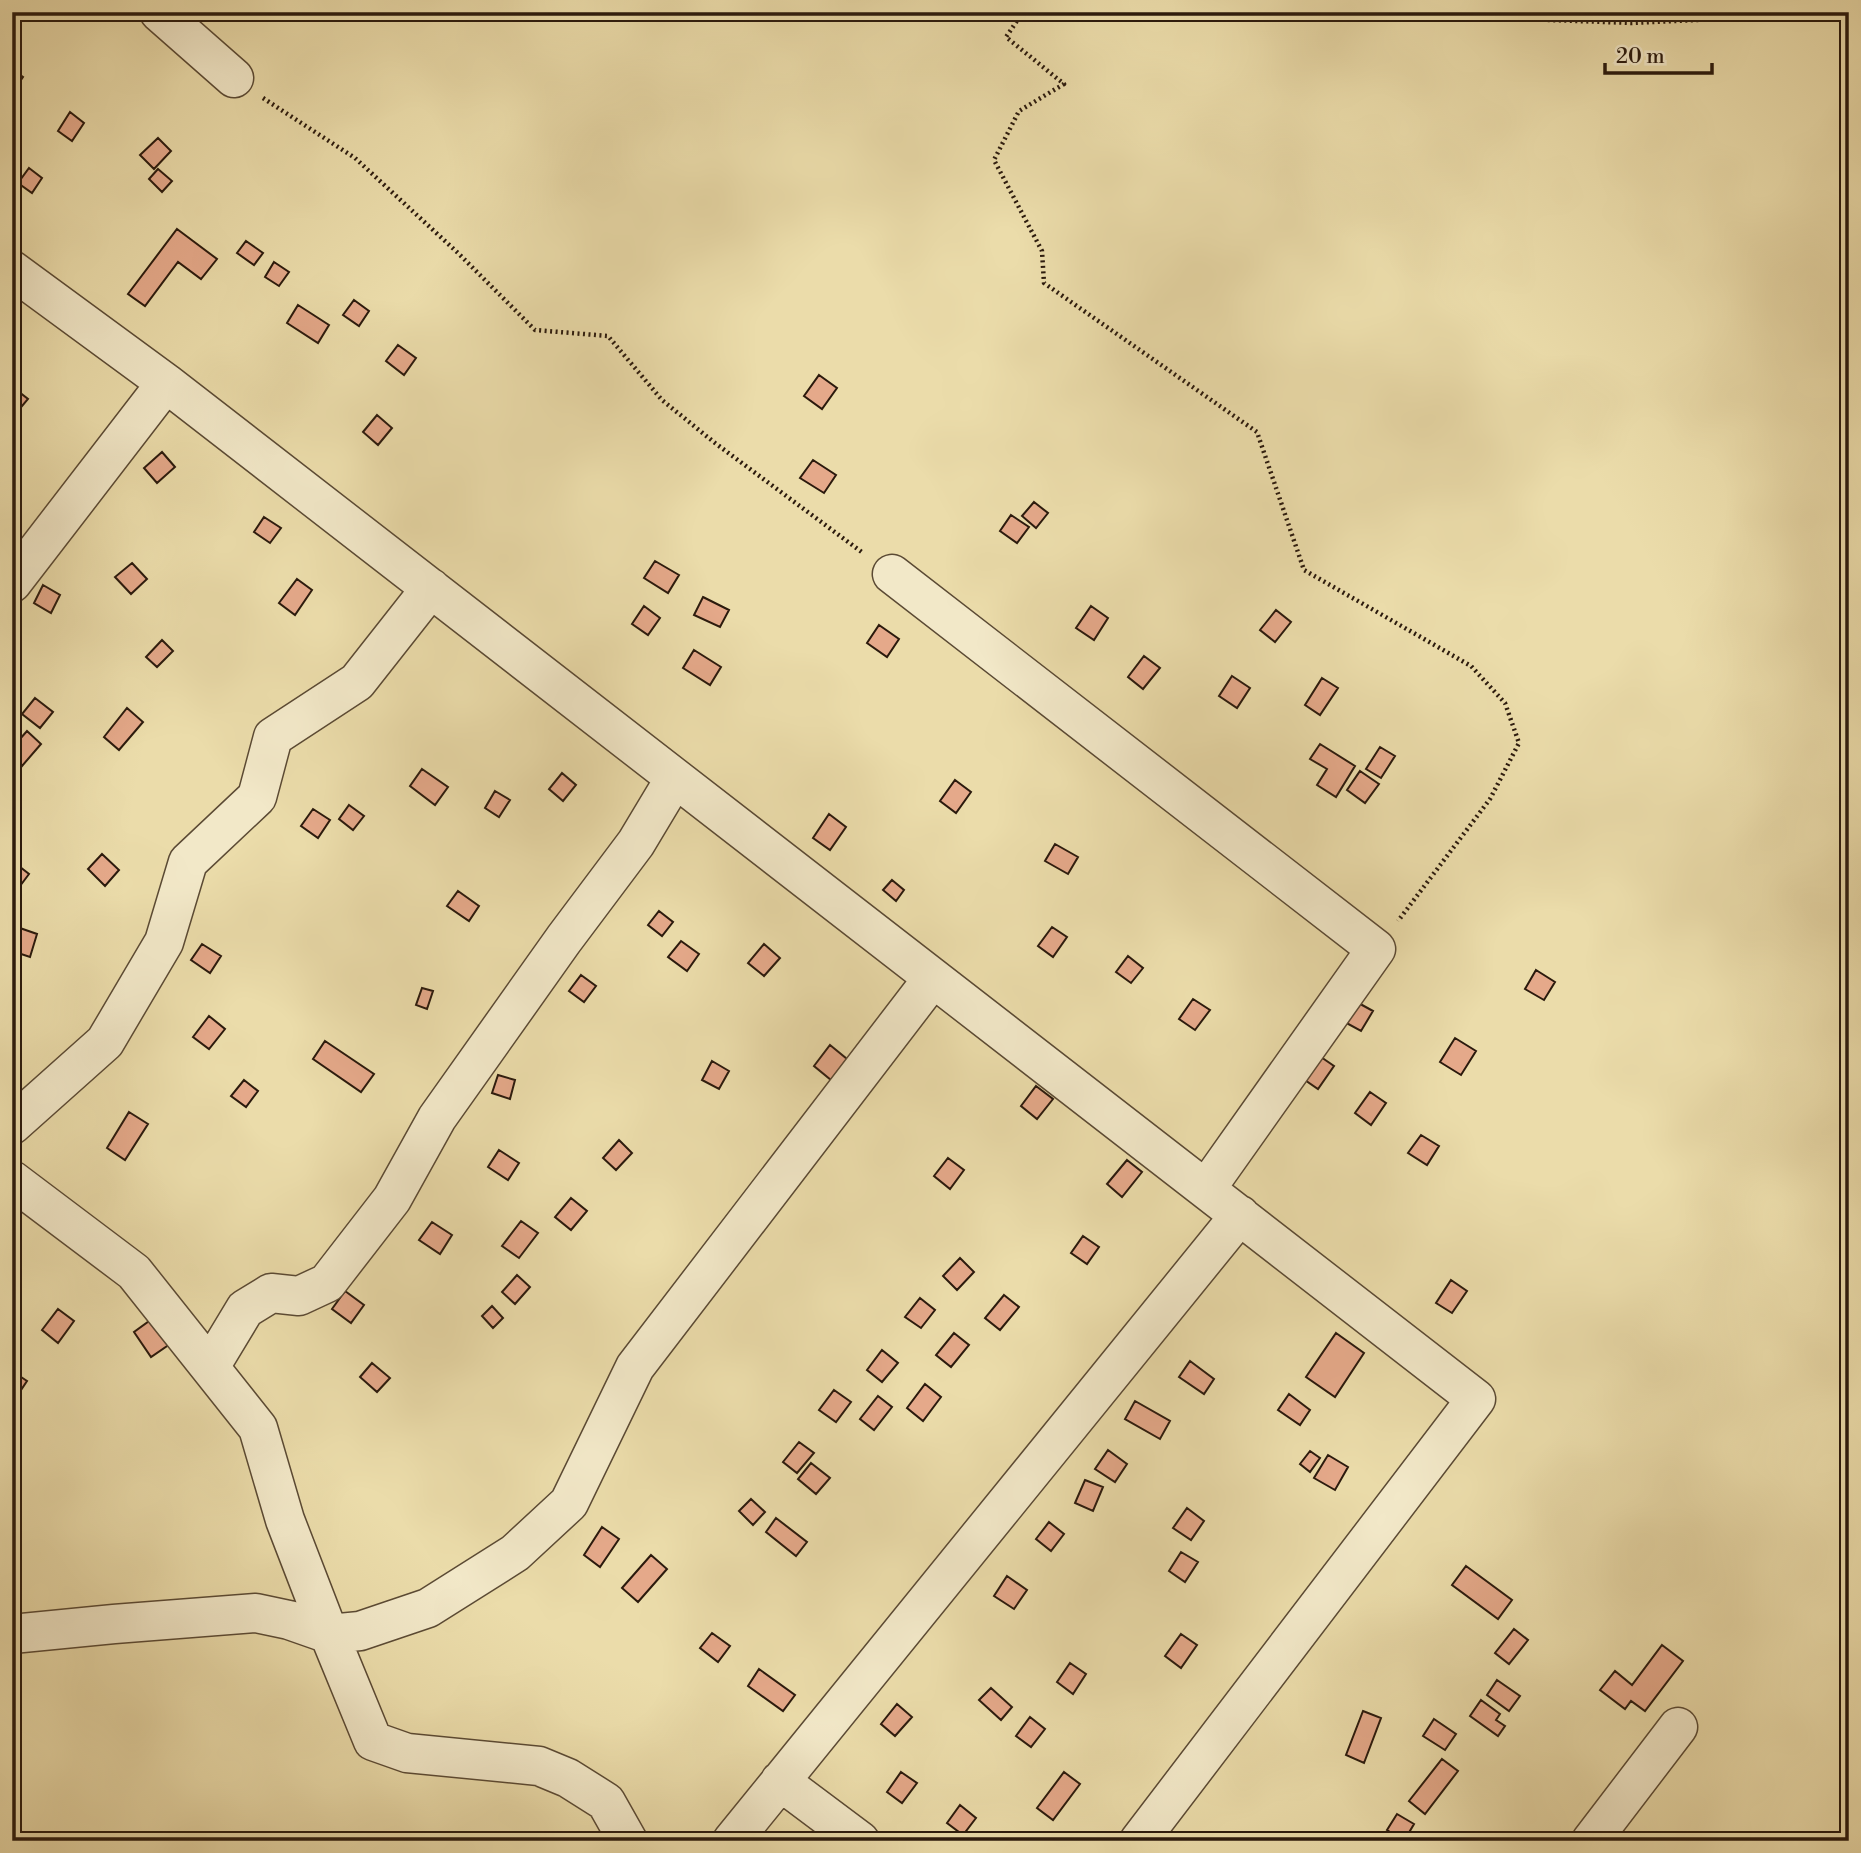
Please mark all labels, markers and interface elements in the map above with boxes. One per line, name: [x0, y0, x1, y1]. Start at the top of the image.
scale bar: [1605, 32, 1712, 76]
text: 20 m: [1616, 44, 1665, 70]

